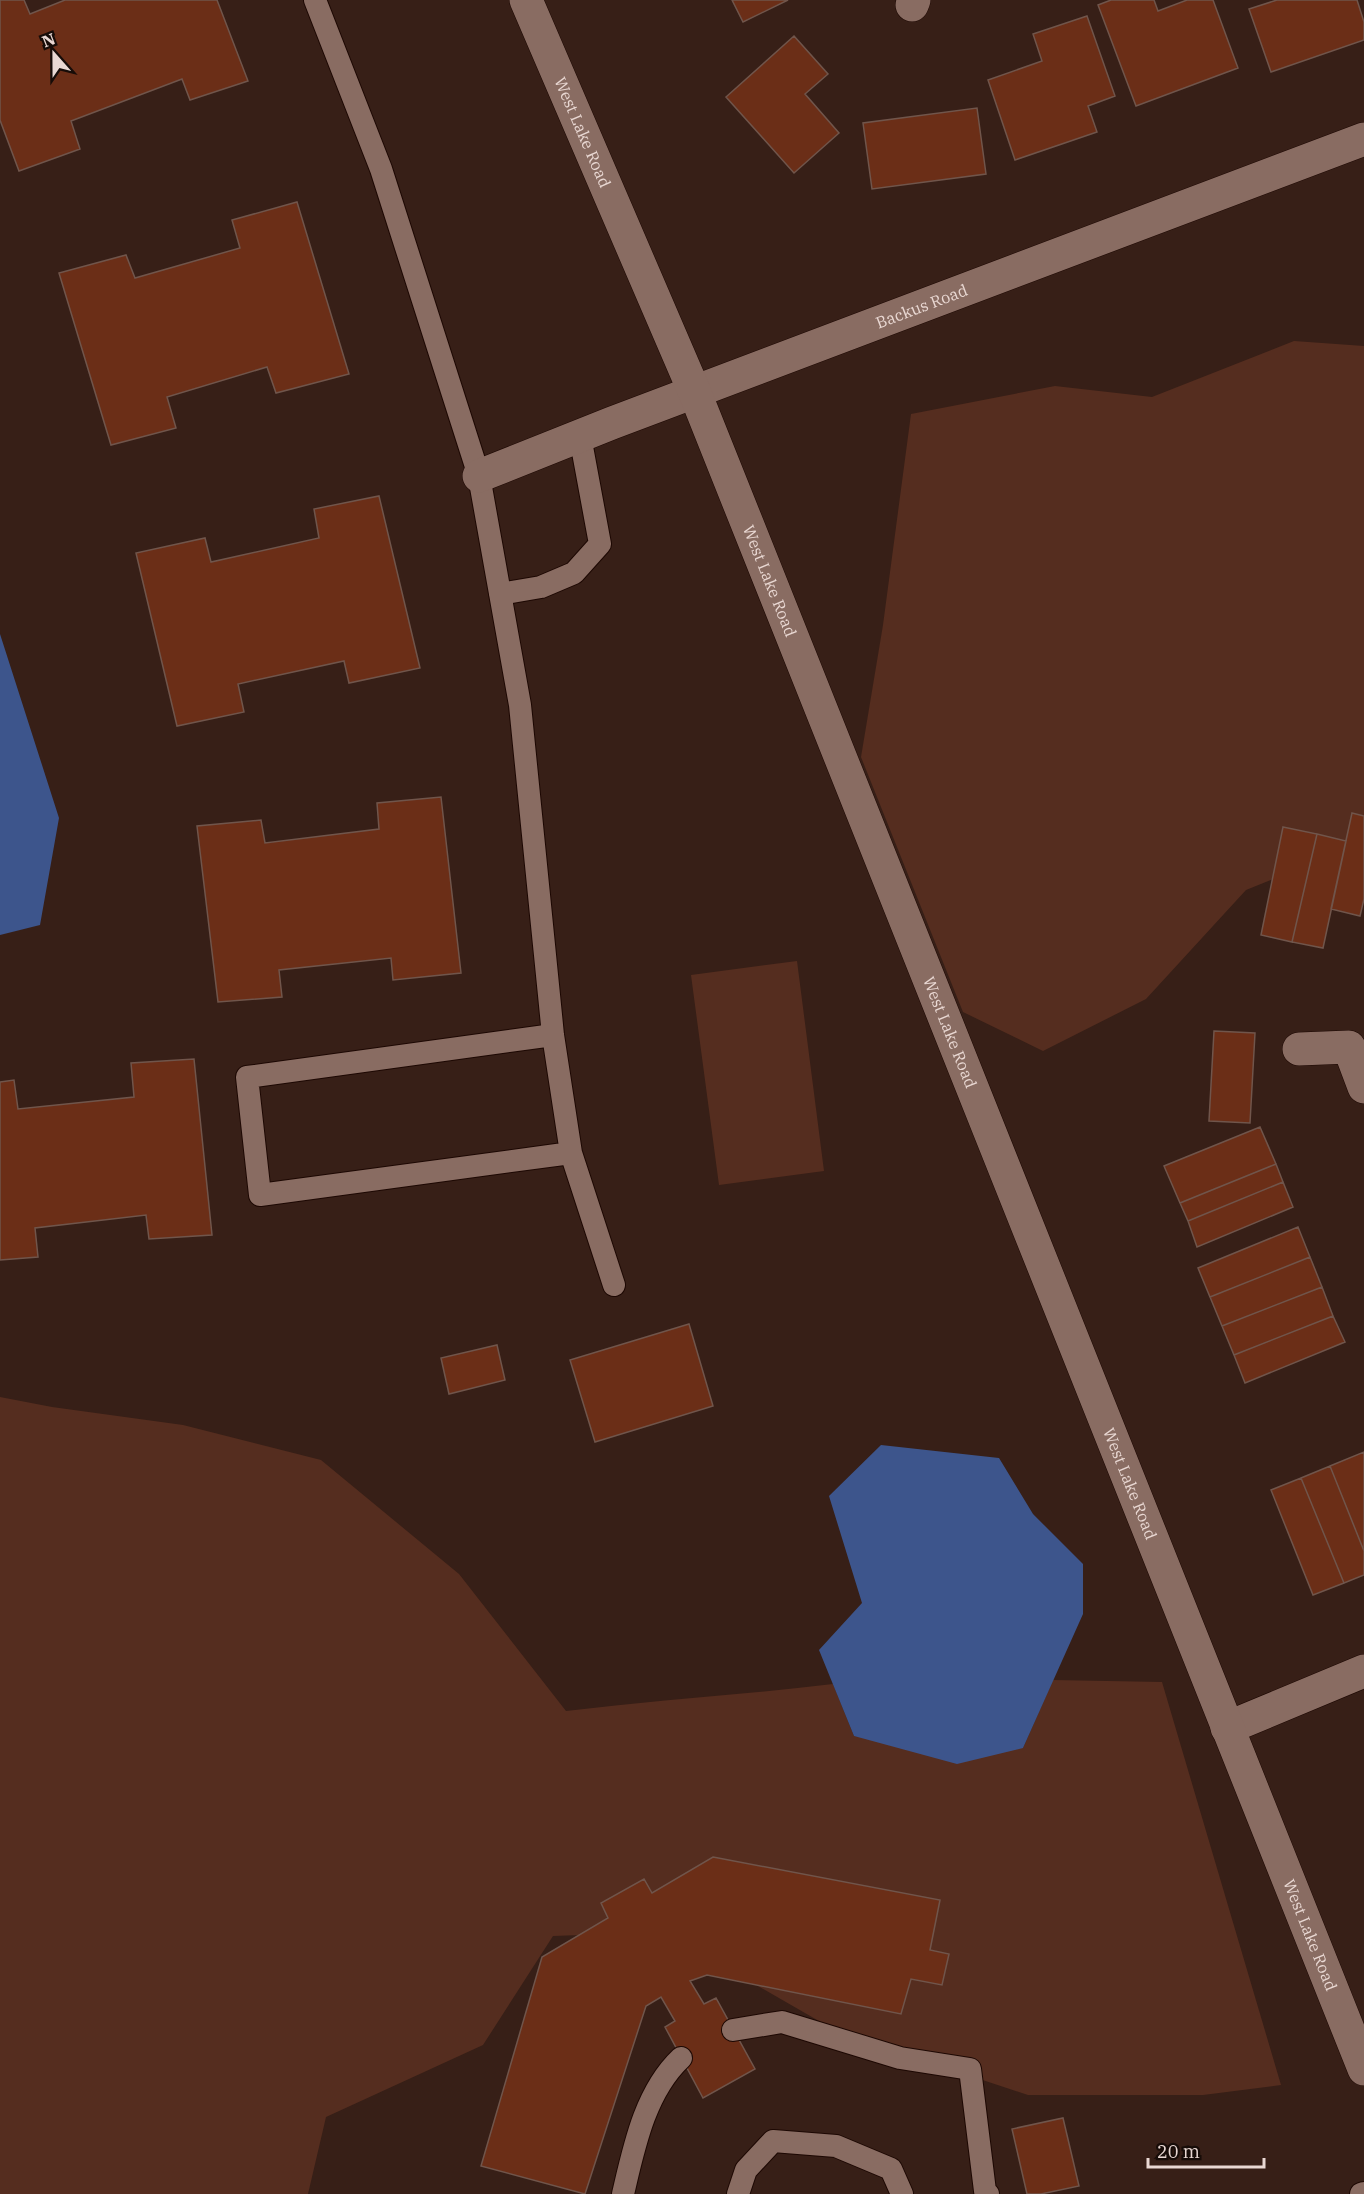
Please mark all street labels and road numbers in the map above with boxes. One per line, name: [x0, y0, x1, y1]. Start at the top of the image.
street label: West Lake Road: [550, 74, 616, 191]
street label: Backus Road: [873, 280, 970, 333]
street label: West Lake Road: [739, 522, 801, 640]
street label: West Lake Road: [919, 974, 981, 1091]
street label: West Lake Road: [1099, 1425, 1162, 1542]
street label: West Lake Road: [1279, 1876, 1342, 1994]

